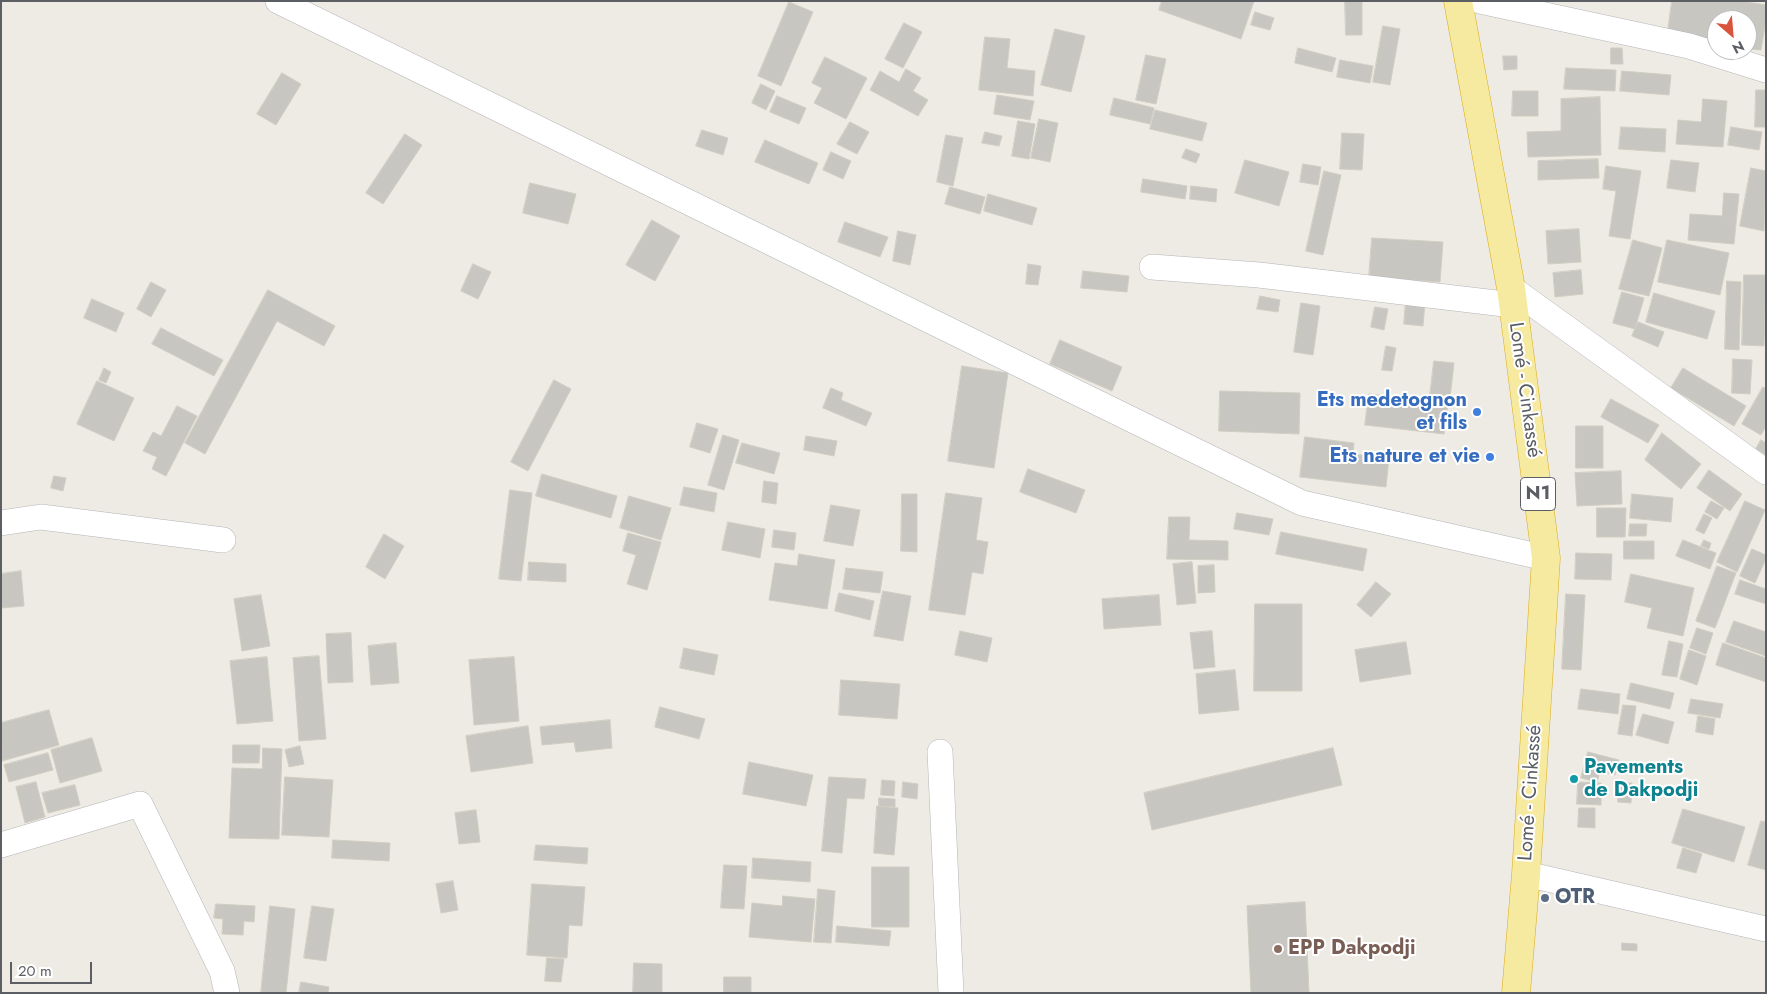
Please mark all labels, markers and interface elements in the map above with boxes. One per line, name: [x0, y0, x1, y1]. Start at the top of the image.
north arrow: [1707, 10, 1757, 60]
text: N: [1729, 36, 1748, 59]
street label: Lomé - Cinkassé: [1503, 321, 1545, 459]
place label: Ets medetognon et fils: [1317, 389, 1467, 436]
marker: Ets medetognon et fils: [1471, 406, 1483, 418]
place label: Ets nature et vie: [1330, 445, 1480, 469]
marker: Ets nature et vie: [1484, 451, 1496, 463]
road number: N1: [1520, 478, 1556, 510]
street label: Lomé - Cinkassé: [1514, 724, 1548, 862]
place label: Pavements de Dakpodji: [1584, 756, 1698, 803]
marker: Pavements de Dakpodji: [1568, 773, 1580, 785]
place label: OTR: [1555, 886, 1595, 910]
marker: OTR: [1539, 892, 1551, 904]
place label: EPP Dakpodji: [1288, 937, 1415, 961]
marker: EPP Dakpodji: [1272, 943, 1284, 955]
scale bar: [12, 952, 95, 984]
text: 20 m: [18, 960, 52, 982]

